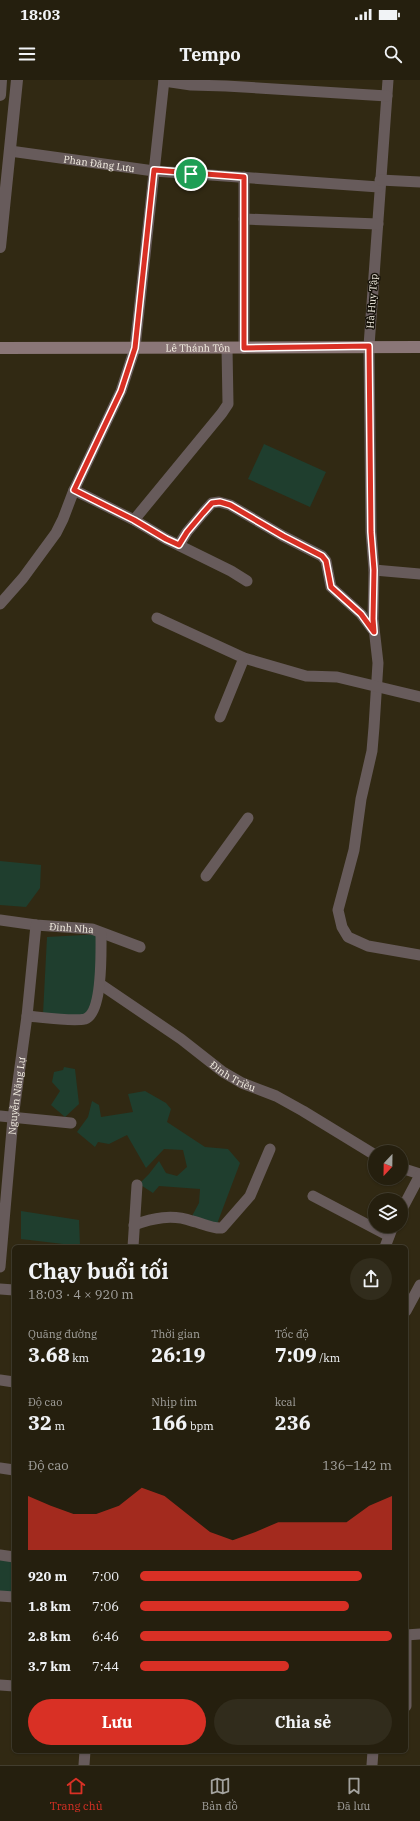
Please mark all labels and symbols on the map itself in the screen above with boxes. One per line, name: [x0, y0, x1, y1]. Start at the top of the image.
street label: Phan Đăng Lưu: [63, 152, 136, 175]
pin: [174, 157, 208, 191]
street label: Hà Huy Tập: [364, 273, 380, 329]
street label: Lê Thánh Tôn: [165, 341, 231, 354]
street label: Đinh Nha: [49, 919, 95, 936]
street label: Nguyễn Năng Lự: [5, 1055, 28, 1135]
street label: Đinh Triều: [207, 1058, 257, 1094]
north arrow: [368, 1145, 408, 1185]

